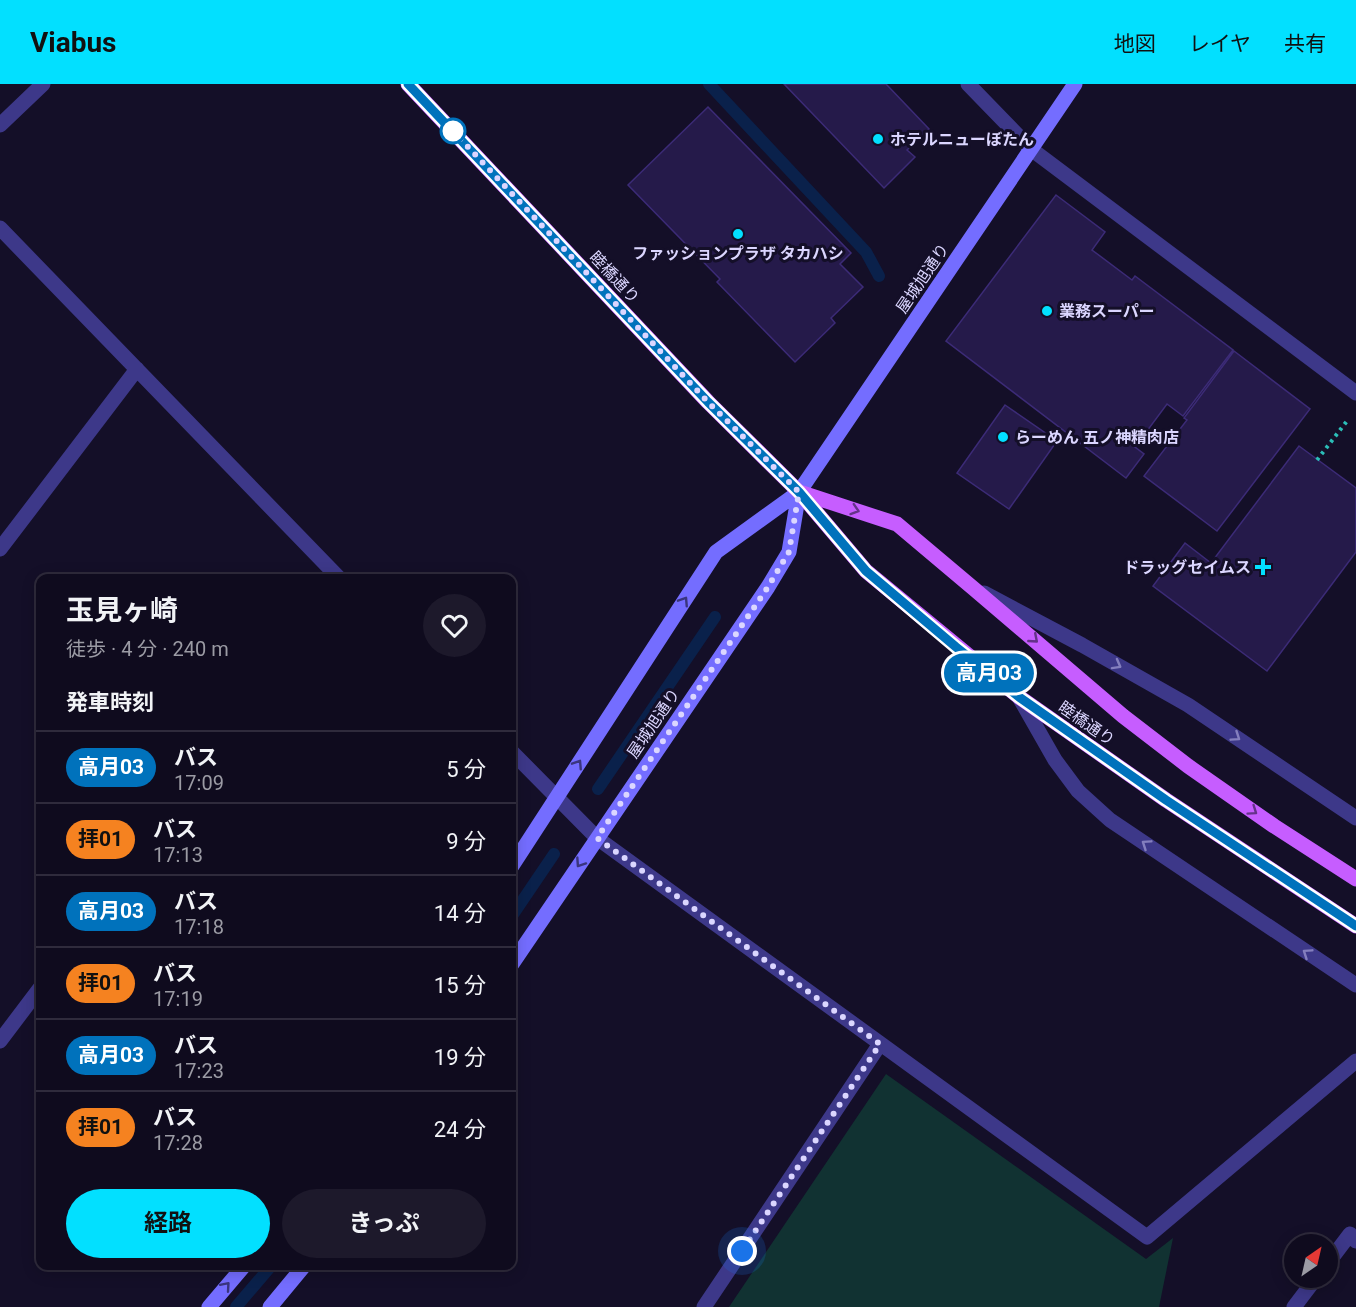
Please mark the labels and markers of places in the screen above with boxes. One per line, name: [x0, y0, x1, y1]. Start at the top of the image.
unlabelled marker: [440, 118, 466, 144]
place label: ホテルニューぼたん: [890, 130, 1034, 149]
marker: ホテルニューぼたん: [871, 132, 885, 146]
marker: ファッションプラザ タカハシ: [731, 227, 745, 241]
place label: ファッションプラザ タカハシ: [632, 244, 844, 263]
place label: 業務スーパー: [1059, 302, 1155, 321]
marker: 業務スーパー: [1040, 304, 1054, 318]
place label: らーめん 五ノ神精肉店: [1015, 428, 1179, 447]
marker: らーめん 五ノ神精肉店: [996, 430, 1010, 444]
place label: ドラッグセイムス: [1123, 558, 1251, 577]
marker: ドラッグセイムス: [1256, 560, 1270, 574]

